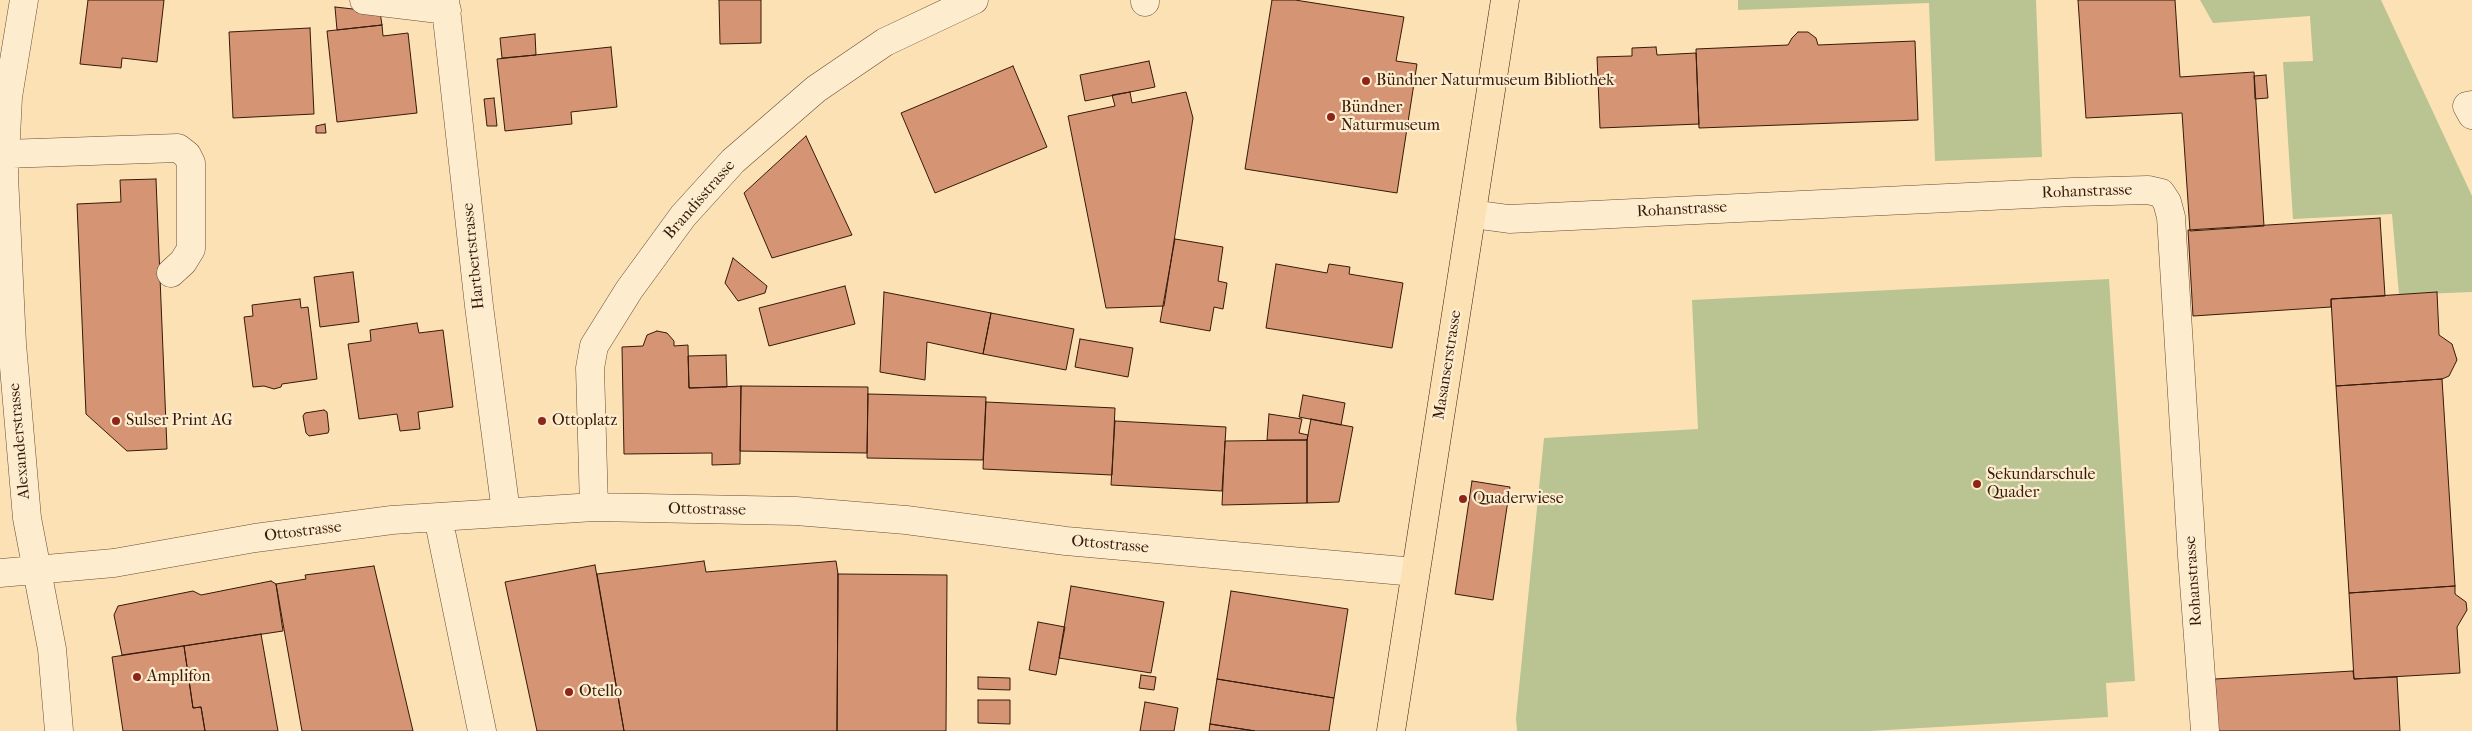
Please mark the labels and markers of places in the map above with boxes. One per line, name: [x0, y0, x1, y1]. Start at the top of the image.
place label: Bündner Naturmuseum Bibliothek: [1376, 71, 1614, 91]
marker: Bündner Naturmuseum Bibliothek: [1360, 75, 1372, 87]
place label: Bündner Naturmuseum: [1341, 98, 1440, 136]
marker: Bündner Naturmuseum: [1325, 111, 1337, 123]
place label: Sulser Print AG: [126, 411, 233, 431]
place label: Ottoplatz: [552, 411, 617, 431]
marker: Sulser Print AG: [110, 415, 122, 427]
marker: Ottoplatz: [536, 415, 548, 427]
place label: Sekundarschule Quader: [1987, 465, 2095, 503]
marker: Sekundarschule Quader: [1971, 478, 1983, 490]
place label: Quaderwiese: [1473, 489, 1564, 509]
marker: Quaderwiese: [1457, 493, 1469, 505]
place label: Amplifon: [147, 667, 211, 687]
marker: Amplifon: [131, 671, 143, 683]
place label: Otello: [579, 682, 622, 702]
marker: Otello: [563, 686, 575, 698]

